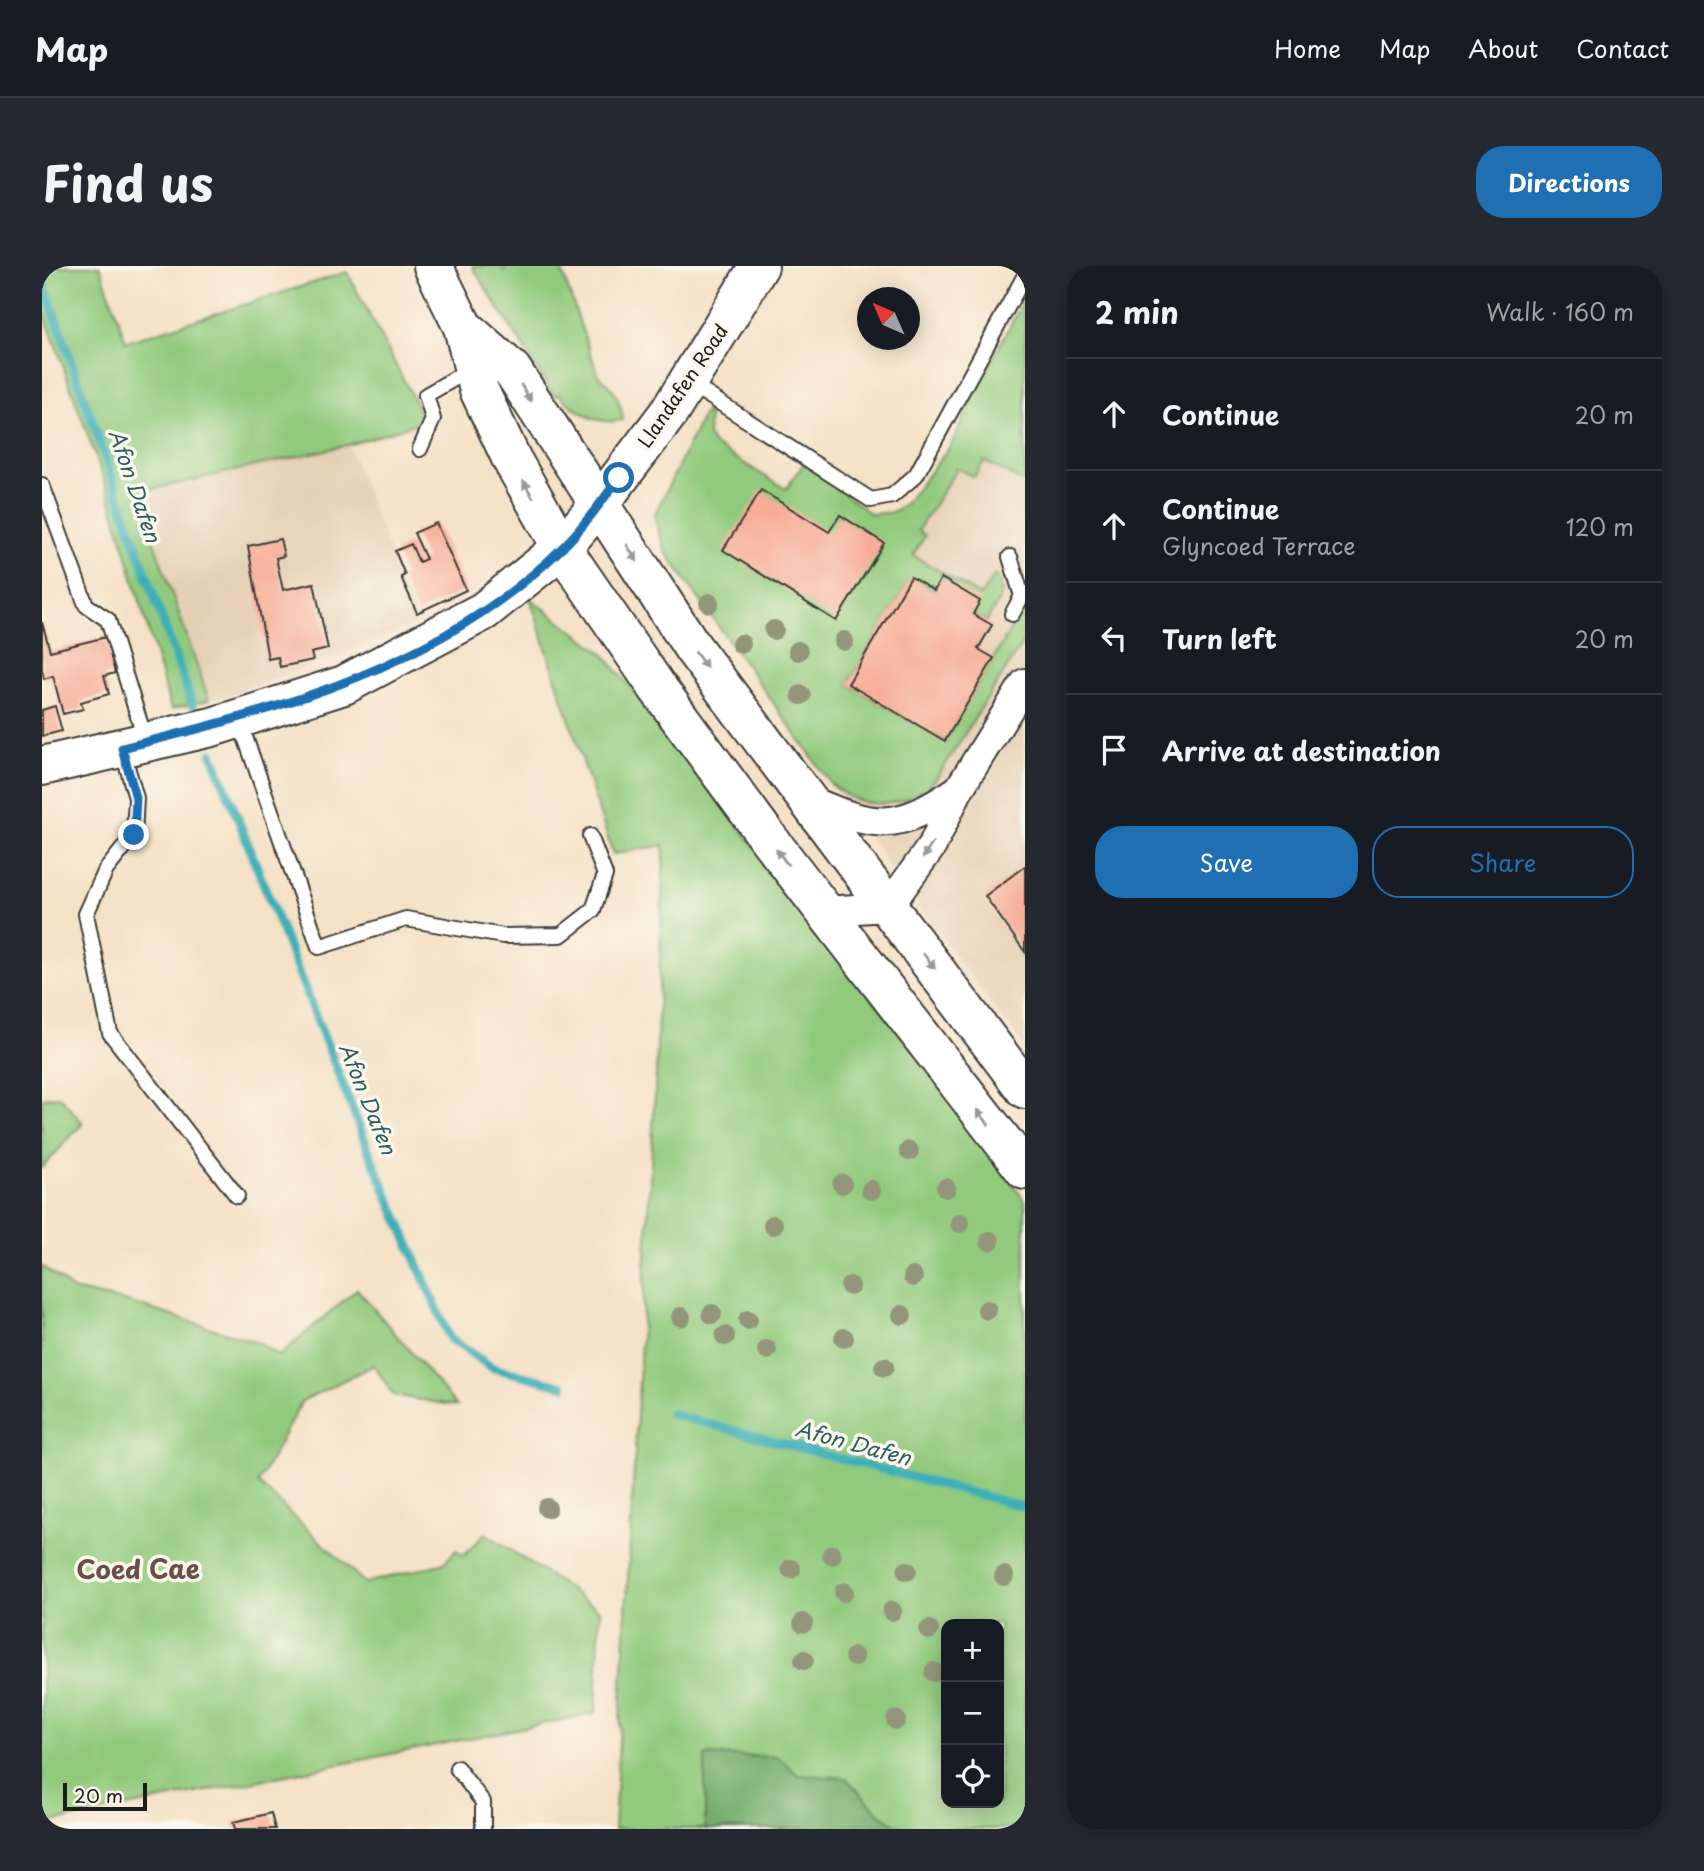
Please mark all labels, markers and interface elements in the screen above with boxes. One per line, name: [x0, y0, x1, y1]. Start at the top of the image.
text: Map: [35, 23, 108, 73]
text: Home: [1274, 30, 1341, 66]
text: Map: [1379, 30, 1430, 66]
text: About: [1468, 30, 1538, 66]
text: Contact: [1576, 30, 1669, 66]
text: Find us: [42, 145, 213, 219]
button: Directions: [1476, 146, 1662, 218]
north arrow: [857, 287, 920, 350]
text: 2 min: [1095, 289, 1179, 334]
text: Walk · 160 m: [1486, 294, 1634, 329]
street label: Llandafen Road: [630, 318, 734, 453]
one-way arrow: [520, 383, 533, 402]
icon: ahead: [1095, 395, 1133, 433]
text: Continue: [1162, 395, 1279, 434]
text: 20 m: [1575, 397, 1634, 432]
water label: Afon Dafen: [102, 424, 171, 548]
route start: [603, 462, 634, 493]
one-way arrow: [522, 479, 534, 499]
text: Continue: [1162, 489, 1279, 528]
icon: ahead: [1095, 507, 1133, 545]
text: 120 m: [1566, 509, 1634, 544]
text: Glyncoed Terrace: [1162, 528, 1355, 563]
one-way arrow: [626, 543, 638, 562]
icon: left: [1095, 619, 1133, 657]
text: Turn left: [1162, 619, 1277, 658]
text: 20 m: [1575, 621, 1634, 656]
one-way arrow: [694, 651, 708, 669]
icon: arrive: [1095, 731, 1133, 769]
text: Arrive at destination: [1162, 731, 1441, 770]
route end: [118, 819, 149, 850]
button: Save: [1095, 826, 1358, 898]
button: Share: [1372, 826, 1634, 898]
one-way arrow: [922, 840, 935, 860]
one-way arrow: [775, 848, 789, 866]
one-way arrow: [922, 952, 936, 970]
water label: Afon Dafen: [332, 1038, 406, 1160]
one-way arrow: [976, 1108, 991, 1126]
water label: Afon Dafen: [792, 1411, 916, 1473]
district label: Coed Cae: [76, 1549, 200, 1588]
map controls: [941, 1619, 1004, 1808]
button: +: [941, 1619, 1004, 1682]
button: −: [941, 1682, 1004, 1745]
button: locate: [941, 1745, 1004, 1808]
scale bar: [63, 1780, 147, 1812]
text: 20 m: [74, 1781, 123, 1809]

